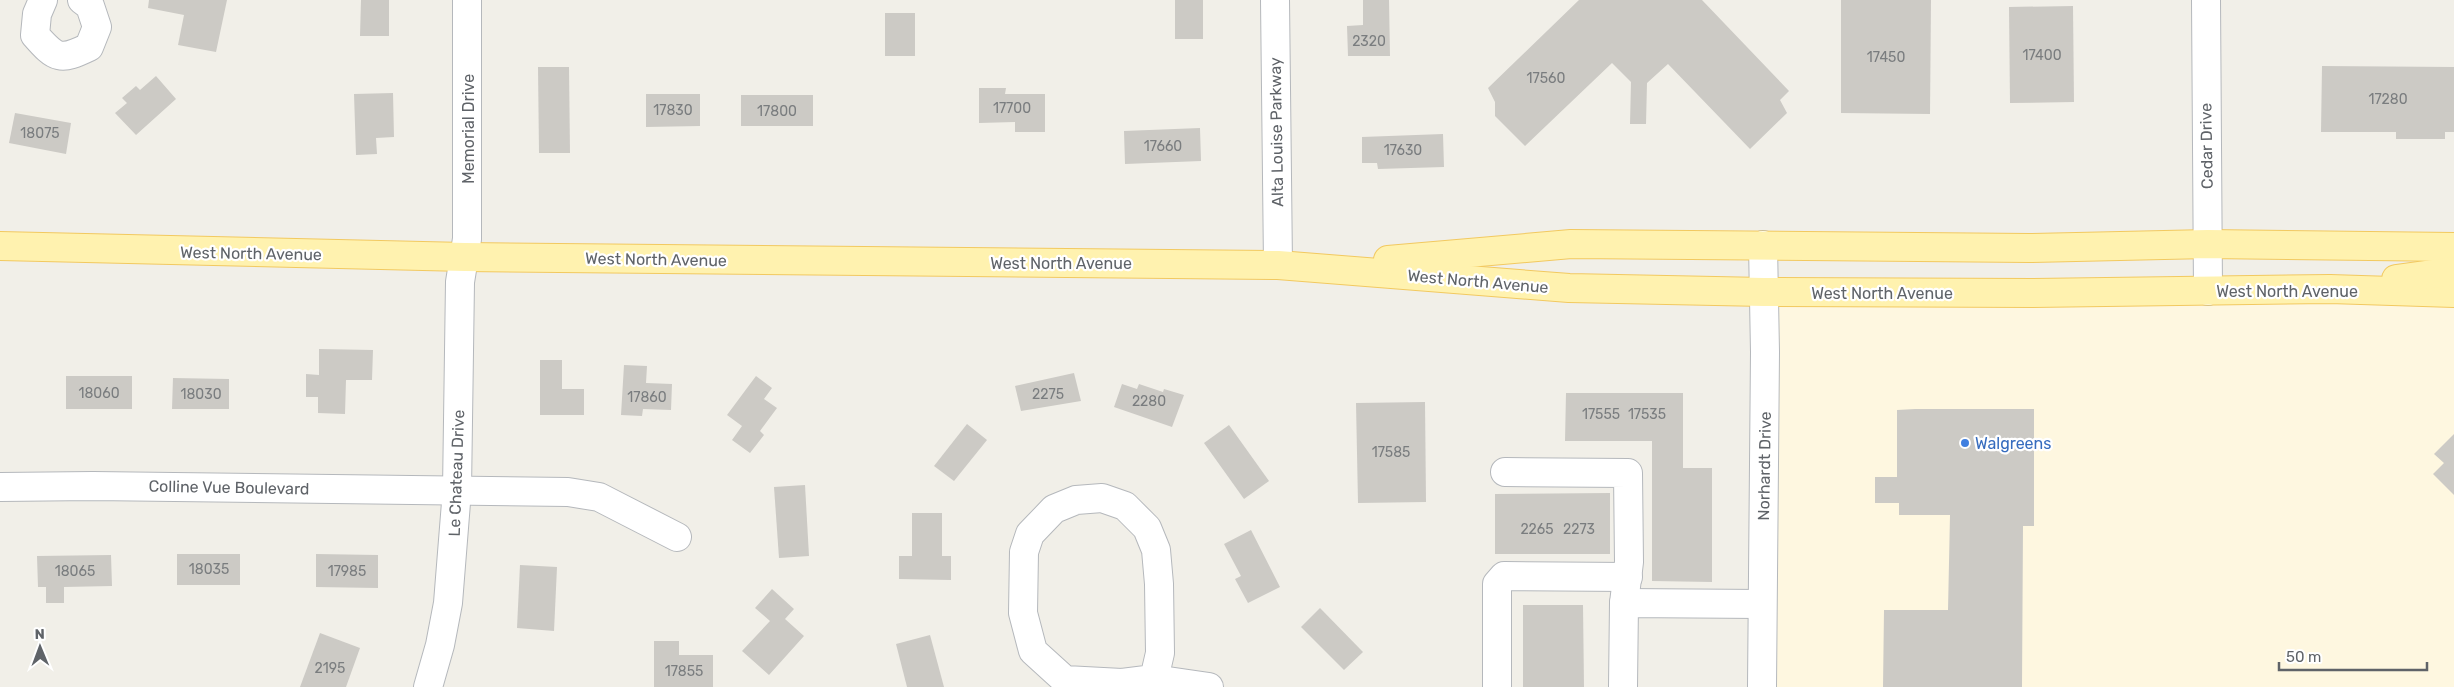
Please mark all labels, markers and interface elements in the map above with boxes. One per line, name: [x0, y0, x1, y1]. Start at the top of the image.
house number: 2320: [1352, 33, 1386, 50]
house number: 17400: [2022, 47, 2062, 64]
house number: 17450: [1867, 49, 1905, 66]
street label: Alta Louise Parkway: [1266, 57, 1287, 207]
house number: 17560: [1527, 70, 1566, 87]
street label: Memorial Drive: [459, 74, 478, 184]
house number: 17280: [2368, 91, 2408, 108]
house number: 17700: [993, 100, 1031, 117]
house number: 17830: [653, 102, 693, 119]
house number: 17800: [757, 103, 797, 120]
street label: Cedar Drive: [2196, 103, 2217, 189]
house number: 18075: [20, 125, 60, 142]
house number: 17660: [1144, 138, 1182, 155]
house number: 17630: [1384, 142, 1422, 159]
street label: West North Avenue: [180, 243, 322, 264]
street label: West North Avenue: [585, 249, 727, 270]
street label: West North Avenue: [990, 254, 1132, 273]
street label: West North Avenue: [1407, 266, 1549, 297]
street label: West North Avenue: [2216, 282, 2358, 301]
street label: West North Avenue: [1811, 284, 1953, 303]
house number: 18060: [78, 385, 120, 402]
house number: 18030: [180, 386, 222, 403]
house number: 2275: [1032, 386, 1064, 403]
house number: 17860: [627, 389, 667, 406]
house number: 2280: [1132, 393, 1166, 410]
house number: 17555: [1582, 406, 1620, 423]
house number: 17535: [1628, 406, 1666, 423]
street label: Le Chateau Drive: [445, 409, 468, 537]
street label: Norhardt Drive: [1754, 411, 1775, 521]
place label: Walgreens: [1975, 434, 2051, 453]
marker: Walgreens: [1959, 437, 1971, 449]
house number: 17585: [1372, 444, 1410, 461]
street label: Colline Vue Boulevard: [148, 477, 310, 498]
house number: 2265: [1520, 521, 1554, 538]
house number: 2273: [1563, 521, 1595, 538]
house number: 18035: [189, 561, 229, 578]
house number: 18065: [55, 563, 95, 580]
house number: 17985: [328, 563, 366, 580]
north arrow: [15, 622, 65, 672]
text: N: [35, 626, 45, 643]
scale bar: [2279, 640, 2426, 672]
text: 50 m: [2286, 648, 2321, 666]
house number: 2195: [315, 660, 345, 677]
house number: 17855: [665, 663, 703, 680]

